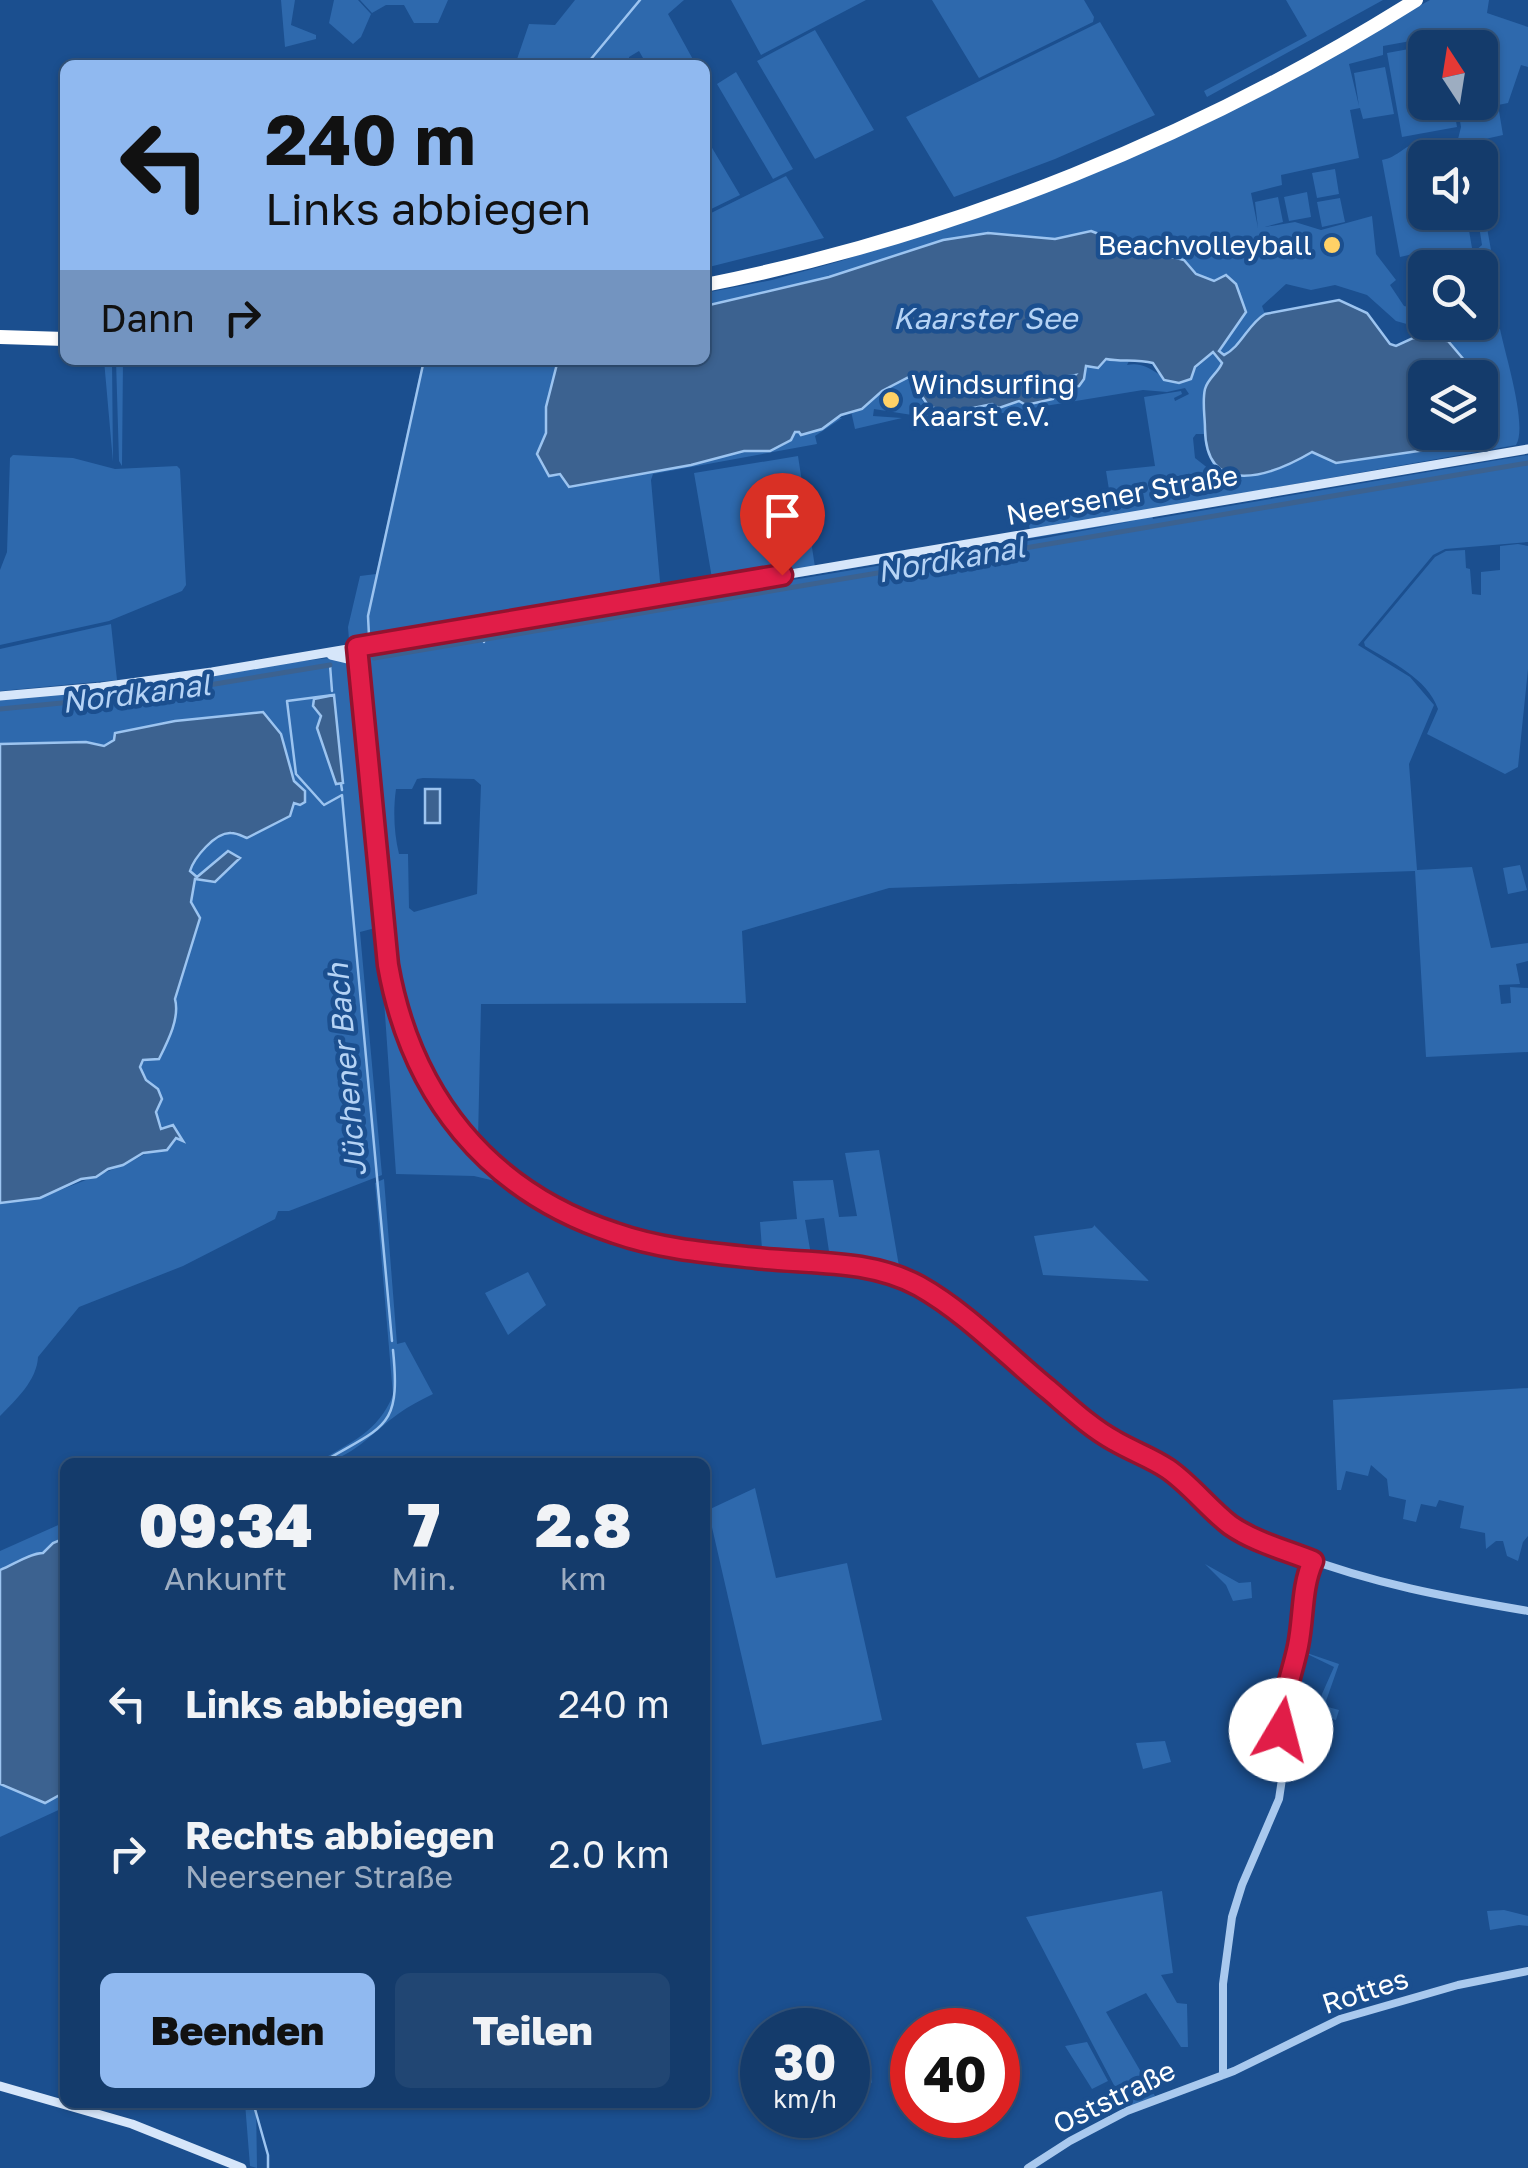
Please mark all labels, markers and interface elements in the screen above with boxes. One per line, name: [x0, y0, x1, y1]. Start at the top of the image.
north arrow: [1408, 30, 1498, 120]
map controls: [1408, 30, 1498, 450]
text: 240 m: [265, 96, 476, 180]
icon: left: [100, 100, 230, 230]
button: sound: [1408, 140, 1498, 230]
text: Links abbiegen: [265, 181, 591, 235]
place label: Beachvolleyball: [1097, 228, 1312, 261]
marker: Beachvolleyball: [1321, 234, 1343, 256]
button: search: [1408, 250, 1498, 340]
icon: right: [215, 290, 270, 345]
text: Dann: [100, 295, 195, 340]
water label: Kaarster See: [893, 300, 1080, 336]
button: layers: [1408, 360, 1498, 450]
place label: Windsurfing Kaarst e.V.: [911, 367, 1075, 432]
marker: Windsurfing Kaarst e.V.: [880, 389, 902, 411]
street label: Neersener Straße: [1004, 458, 1240, 531]
pin: [740, 473, 825, 576]
icon: arrive: [755, 488, 810, 543]
water label: Nordkanal: [874, 528, 1029, 590]
water label: Nordkanal: [60, 666, 214, 720]
water label: Jüchener Bach: [319, 960, 373, 1178]
text: 09:34: [138, 1488, 313, 1560]
text: 7: [408, 1488, 440, 1560]
text: 2.8: [535, 1488, 631, 1560]
text: Ankunft: [164, 1559, 287, 1597]
text: Min.: [391, 1559, 457, 1597]
text: km: [560, 1559, 607, 1597]
icon: left: [100, 1676, 155, 1731]
position arrow: [1229, 1678, 1333, 1782]
text: Links abbiegen: [185, 1681, 463, 1726]
text: 240 m: [558, 1681, 670, 1726]
text: Rechts abbiegen: [185, 1812, 494, 1857]
icon: right: [100, 1826, 155, 1881]
text: 2.0 km: [548, 1831, 670, 1876]
text: Neersener Straße: [185, 1857, 453, 1895]
street label: Rottes: [1318, 1961, 1412, 2020]
button: Beenden: [100, 1973, 375, 2088]
button: Teilen: [395, 1973, 670, 2088]
speed limit sign: 40: [890, 2008, 1020, 2138]
text: 30: [773, 2031, 836, 2091]
street label: Oststraße: [1047, 2053, 1180, 2140]
text: km/h: [773, 2083, 837, 2114]

